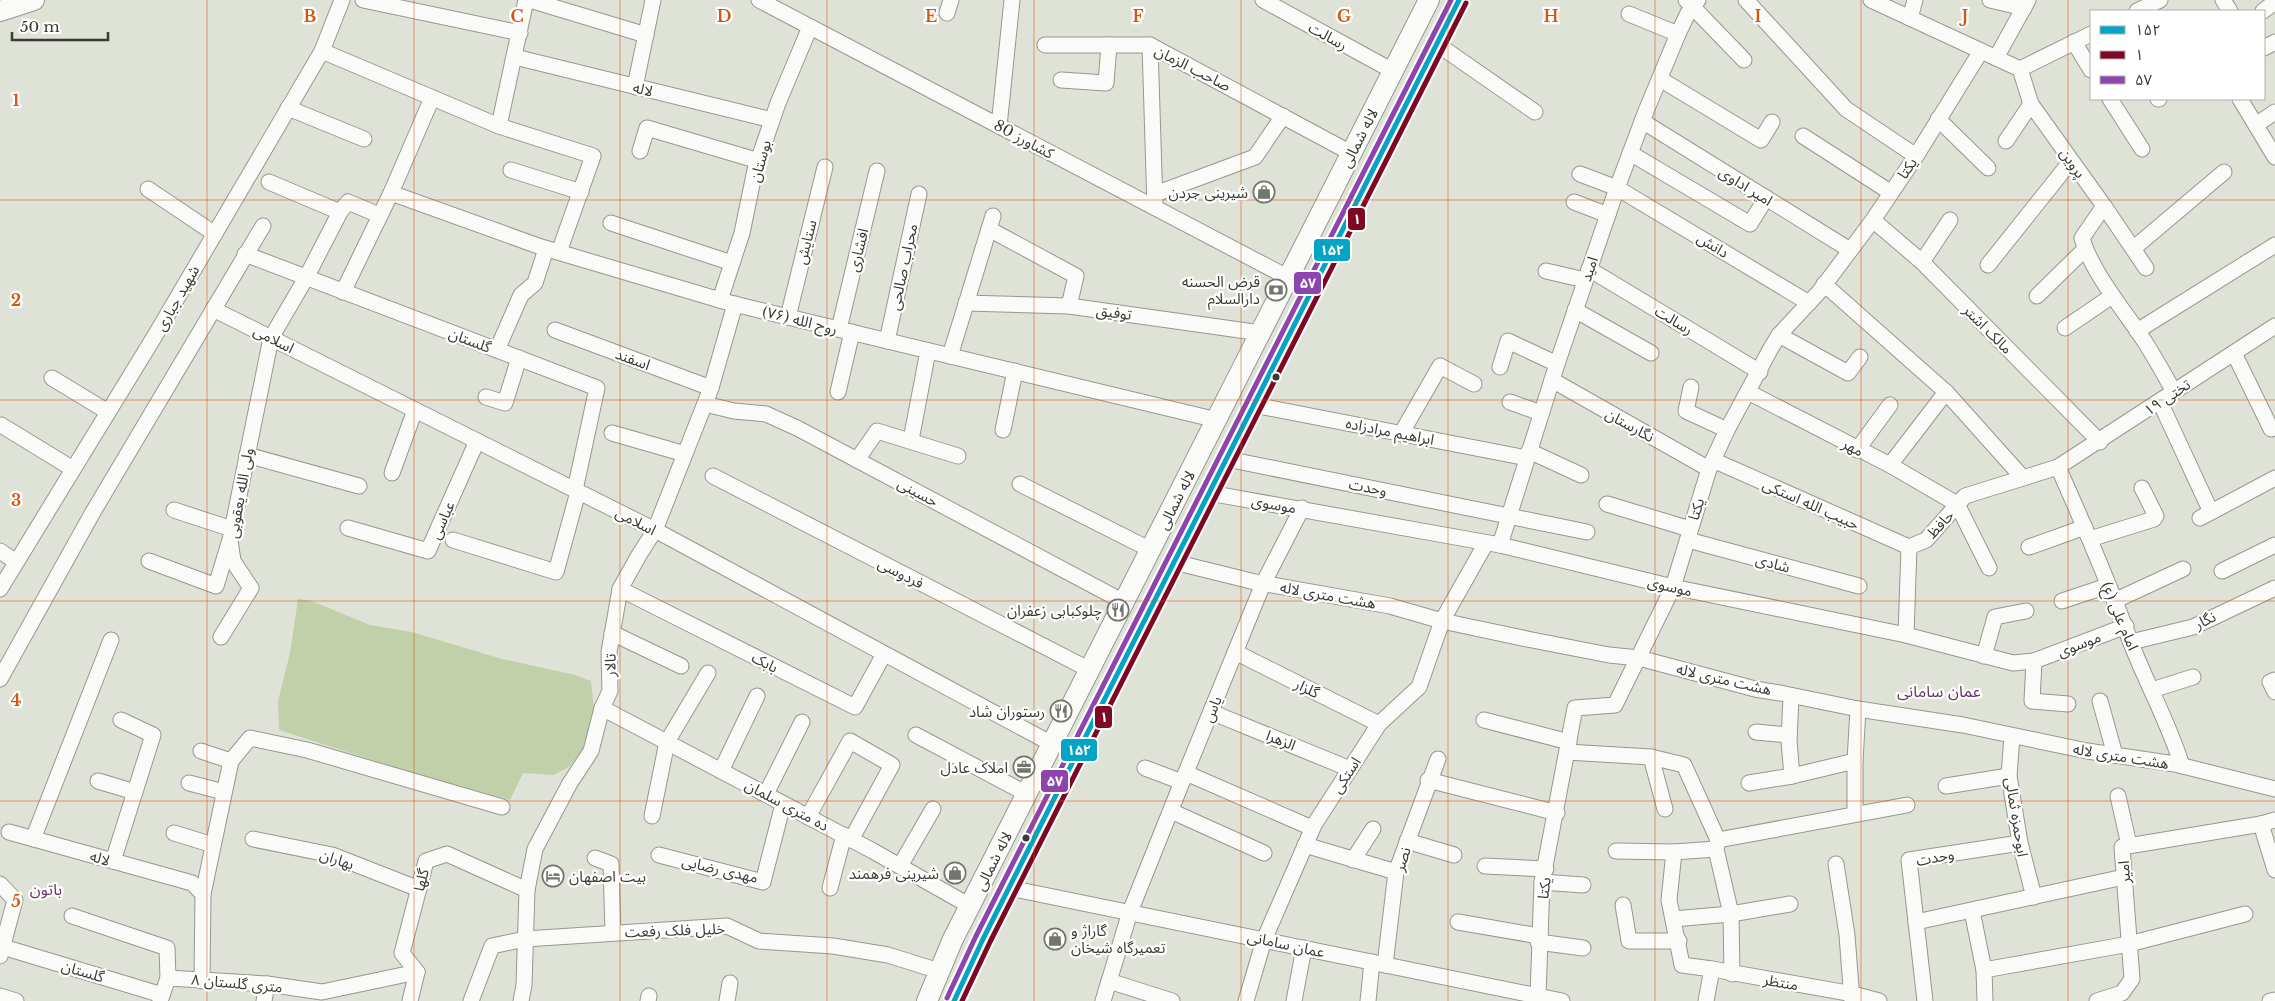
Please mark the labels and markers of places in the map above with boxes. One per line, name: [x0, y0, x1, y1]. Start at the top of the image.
shop icon: شیرینی جردن: [1252, 180, 1276, 204]
place label: شیرینی جردن: [1168, 183, 1248, 202]
place label: قرض الحسنه دارالسلام: [1182, 272, 1260, 310]
bank icon: قرض الحسنه دارالسلام: [1264, 278, 1288, 302]
unlabelled marker: [1271, 372, 1281, 382]
restaurant icon: چلوکبابی زعفران: [1106, 598, 1130, 622]
place label: چلوکبابی زعفران: [1007, 601, 1102, 621]
restaurant icon: رستوران شاد: [1049, 699, 1073, 723]
place label: رستوران شاد: [969, 702, 1045, 721]
office icon: املاک عادل: [1012, 755, 1036, 779]
place label: املاک عادل: [941, 758, 1008, 777]
unlabelled marker: [1021, 833, 1031, 843]
shop icon: شیرینی فرهمند: [943, 861, 967, 885]
hotel icon: بيت اصفهان: [541, 864, 565, 888]
place label: شیرینی فرهمند: [849, 864, 939, 883]
place label: بيت اصفهان: [569, 867, 646, 886]
place label: گاراژ و تعمیرگاه شیخان: [1071, 921, 1165, 957]
shop icon: گاراژ و تعمیرگاه شیخان: [1043, 927, 1067, 951]

